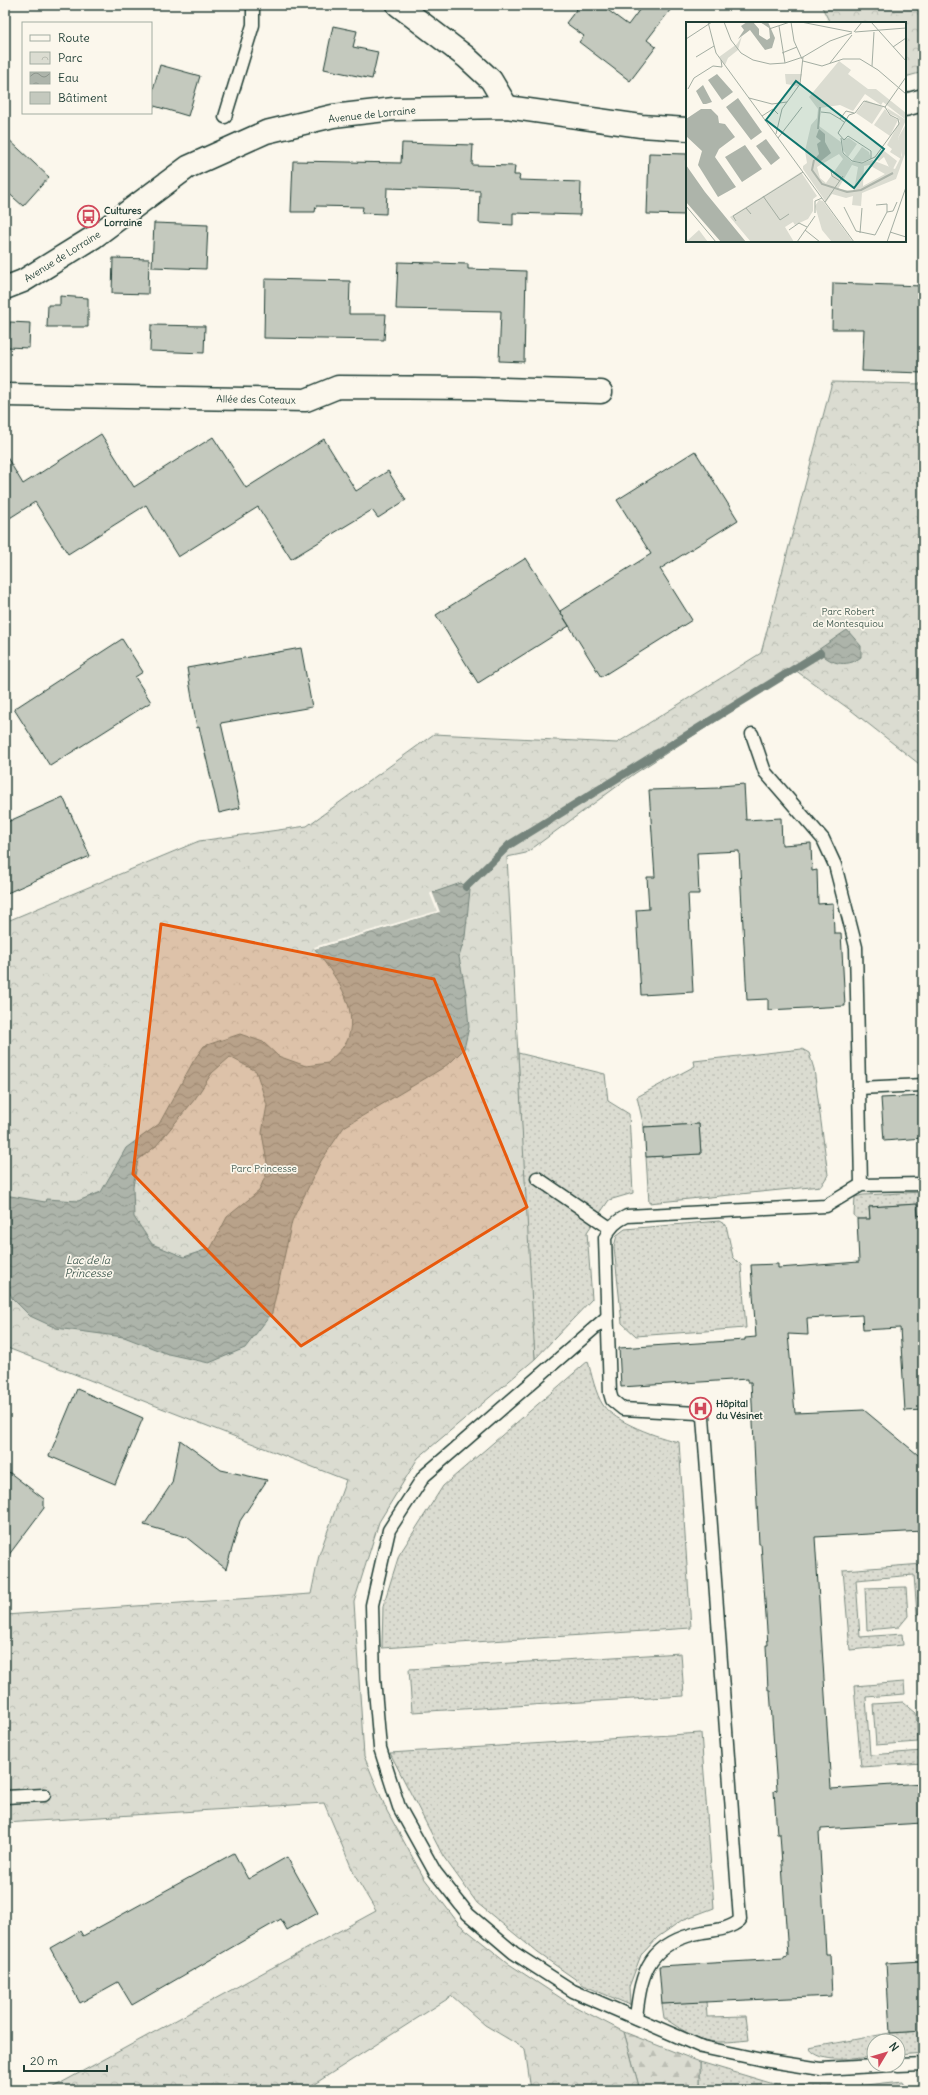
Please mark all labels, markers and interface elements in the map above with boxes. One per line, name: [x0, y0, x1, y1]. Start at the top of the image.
legend: [22, 22, 152, 114]
inset map: [686, 22, 906, 242]
text: Route: [58, 30, 90, 45]
text: Parc: [58, 50, 83, 65]
text: Eau: [58, 70, 79, 85]
text: Bâtiment: [58, 90, 107, 105]
street label: Avenue de Lorraine: [328, 103, 416, 126]
bus stop icon: Cultures Lorraine: [75, 203, 101, 229]
place label: Cultures Lorraine: [104, 204, 143, 229]
street label: Avenue de Lorraine: [22, 228, 103, 285]
street label: Allée des Coteaux: [216, 392, 296, 407]
park label: Parc Robert de Montesquiou: [812, 605, 884, 630]
park label: Parc Princesse: [231, 1162, 297, 1175]
water label: Lac de la Princesse: [64, 1253, 113, 1280]
hospital icon: Hôpital du Vésinet: [687, 1396, 713, 1422]
place label: Hôpital du Vésinet: [716, 1397, 763, 1422]
north arrow: [866, 2033, 906, 2073]
text: N: [886, 2040, 902, 2054]
scale bar: [24, 2047, 107, 2073]
text: 20 m: [30, 2053, 58, 2068]

